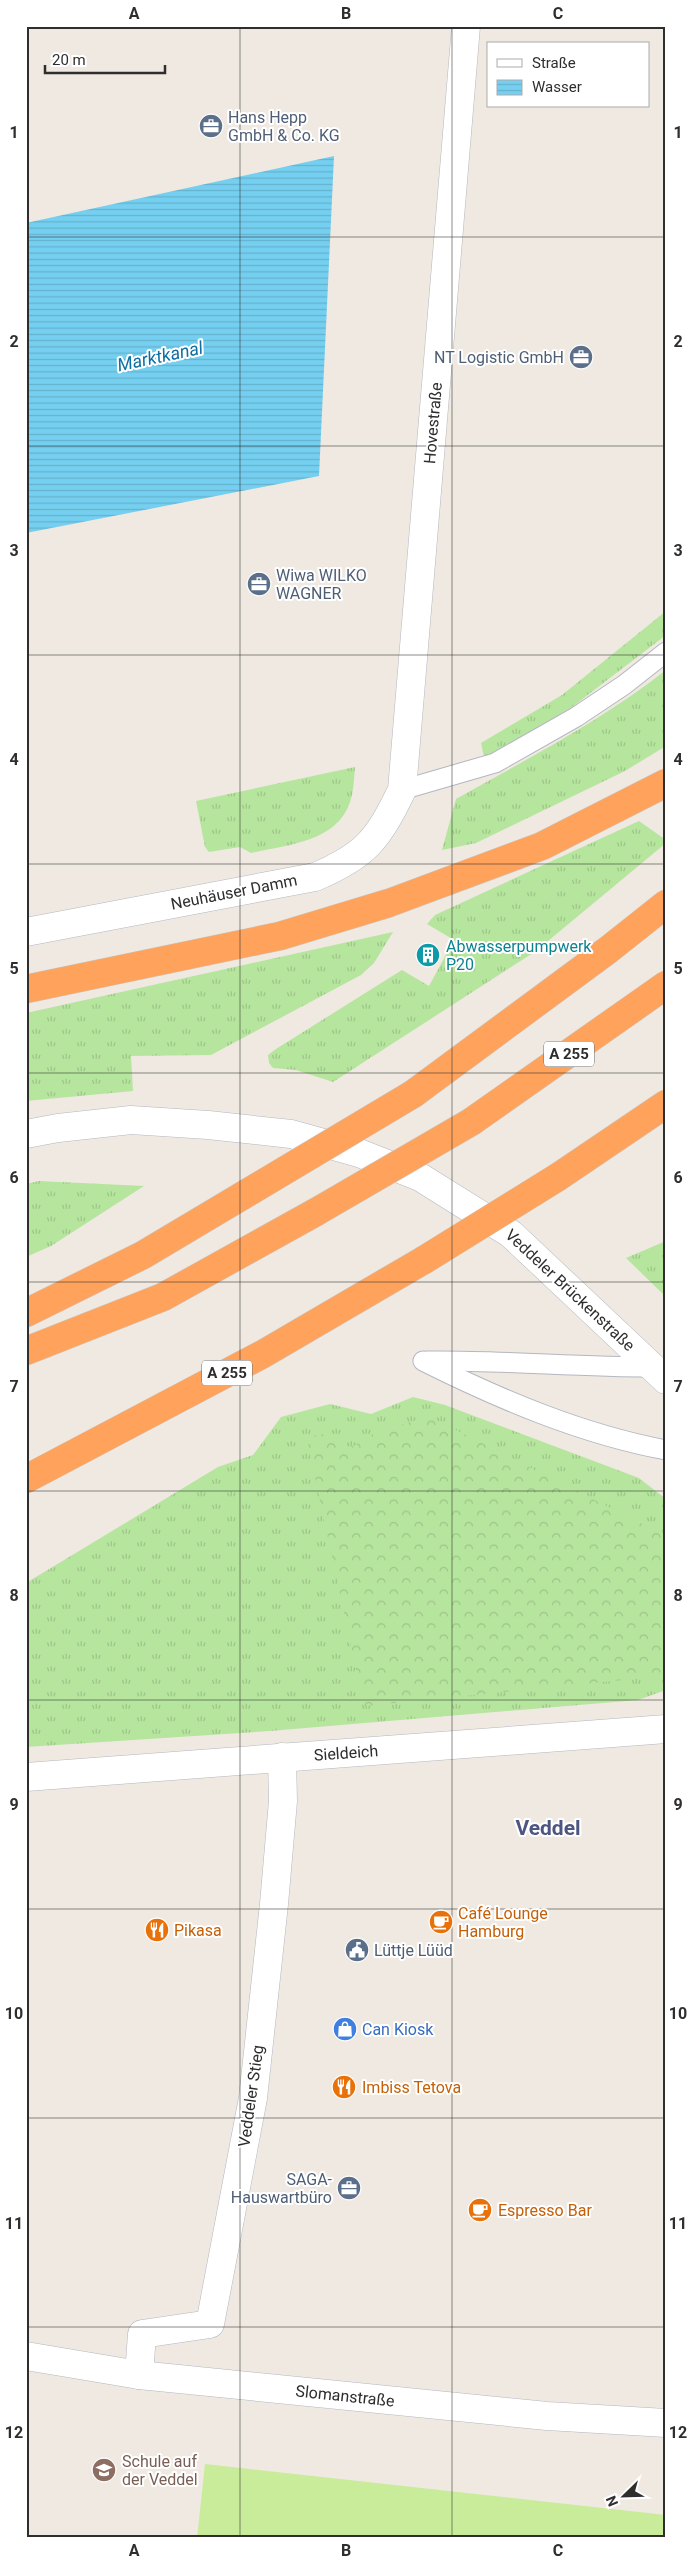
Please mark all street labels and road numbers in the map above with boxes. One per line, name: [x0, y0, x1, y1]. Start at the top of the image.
street label: Hovestraße: [420, 381, 446, 465]
street label: Neuhäuser Damm: [169, 870, 299, 914]
road number: A 255: [544, 1042, 594, 1066]
street label: Veddeler Brückenstraße: [501, 1225, 639, 1355]
road number: A 255: [202, 1360, 252, 1386]
street label: Sieldeich: [313, 1741, 379, 1765]
street label: Veddeler Stieg: [234, 2044, 268, 2148]
street label: Slomanstraße: [295, 2381, 395, 2411]

